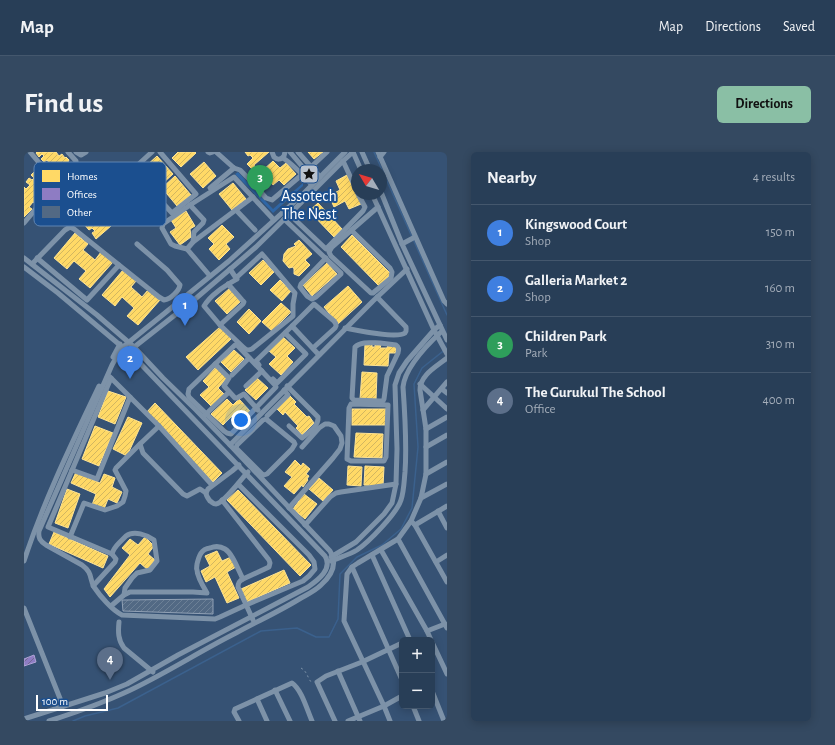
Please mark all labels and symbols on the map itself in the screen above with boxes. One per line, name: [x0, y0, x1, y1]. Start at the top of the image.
legend: [34, 162, 166, 226]
place icon: Assotech The Nest: [298, 163, 320, 185]
north arrow: [351, 164, 387, 200]
pin: 3: [247, 165, 273, 198]
text: Homes: [67, 171, 98, 182]
place label: Assotech The Nest: [281, 188, 337, 222]
text: Offices: [67, 189, 97, 200]
text: Other: [67, 207, 92, 218]
pin: 1: [172, 293, 198, 326]
pin: 2: [117, 346, 143, 379]
your location: [231, 410, 251, 430]
pin: 4: [97, 647, 123, 680]
scale bar: [36, 693, 108, 712]

